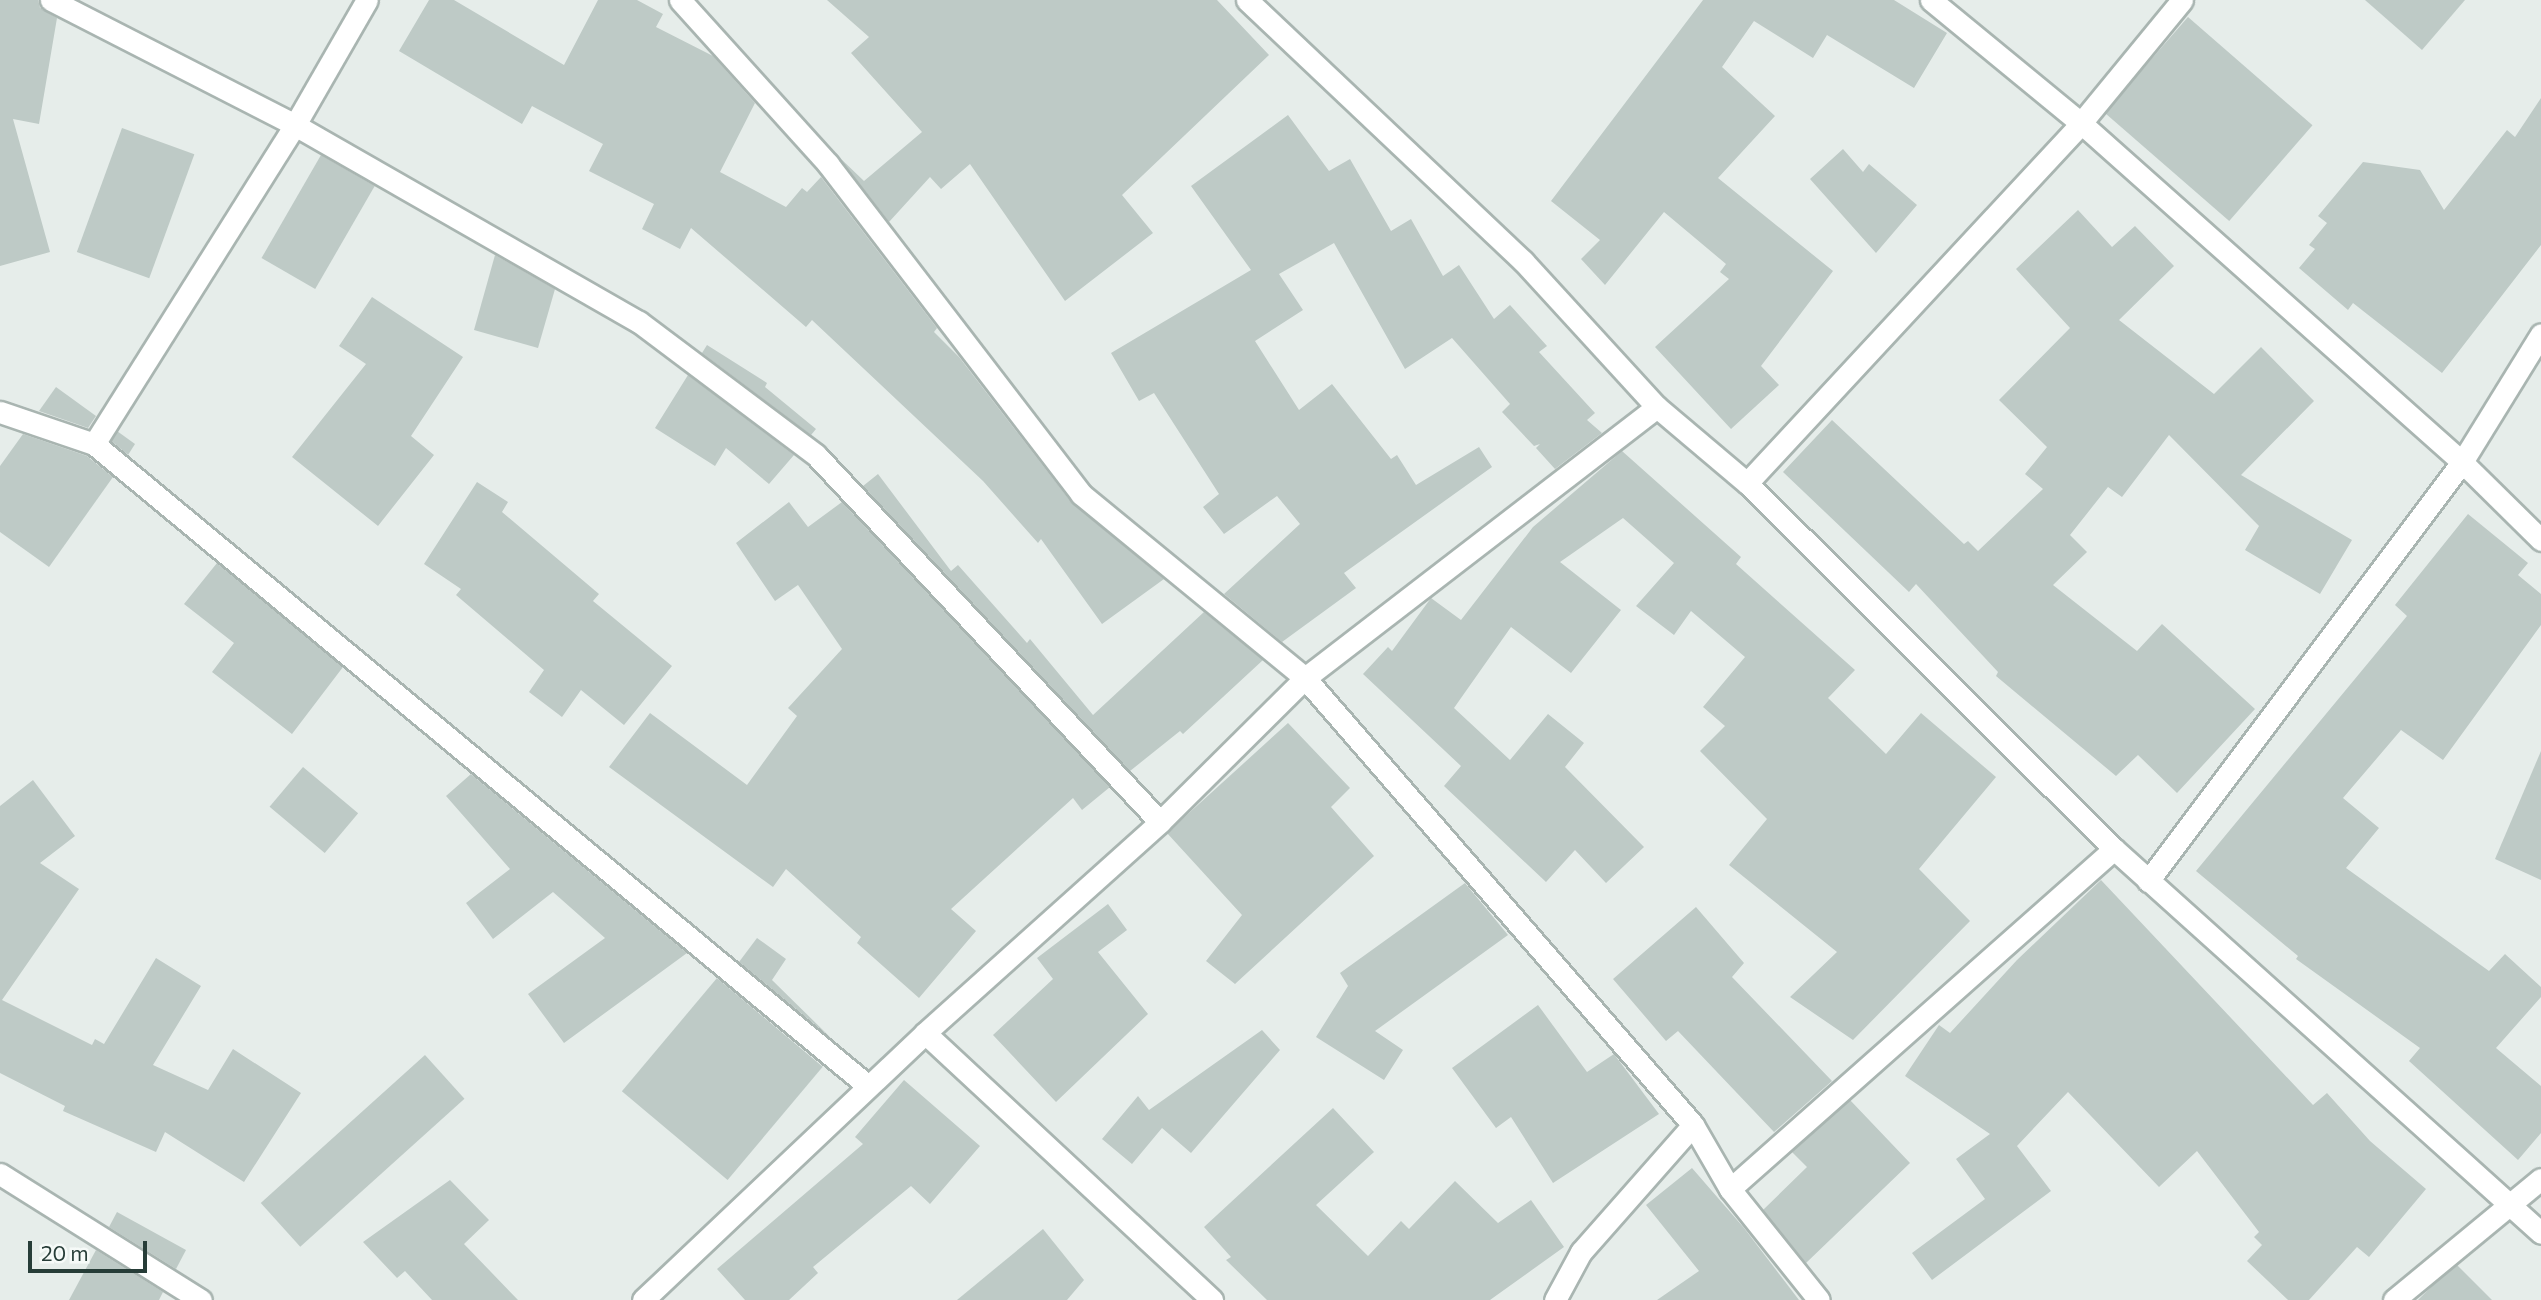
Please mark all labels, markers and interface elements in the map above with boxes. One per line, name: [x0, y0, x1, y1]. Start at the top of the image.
scale bar: [32, 1226, 150, 1270]
text: 20 m: [41, 1240, 89, 1265]

